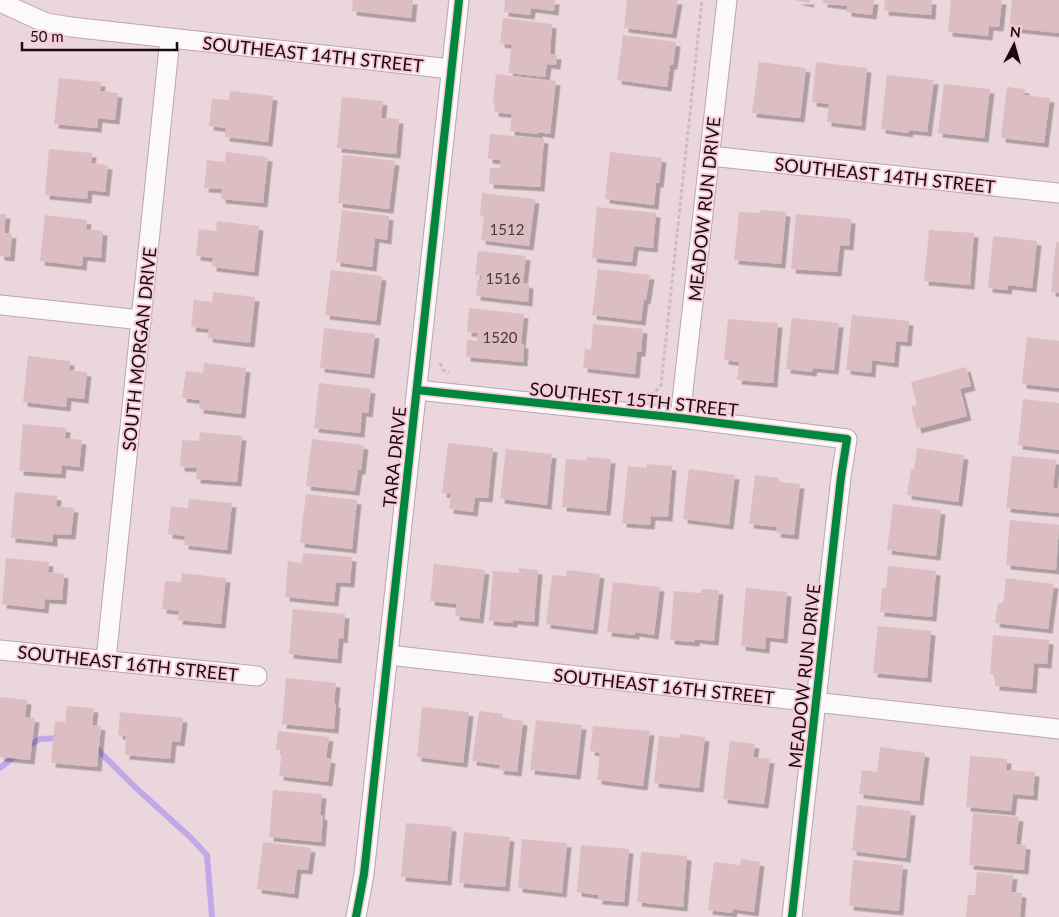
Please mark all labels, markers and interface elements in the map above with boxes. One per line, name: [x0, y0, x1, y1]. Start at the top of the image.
scale bar: [22, 20, 178, 52]
north arrow: [989, 20, 1039, 70]
text: N: [1009, 23, 1022, 41]
text: 50 m: [30, 27, 64, 45]
street label: SOUTHEAST 14TH STREET: [202, 31, 425, 77]
street label: MEADOW RUN DRIVE: [683, 116, 725, 302]
street label: SOUTHEAST 14TH STREET: [774, 152, 997, 198]
house number: 1512: [490, 220, 524, 238]
street label: SOUTH MORGAN DRIVE: [117, 246, 161, 452]
house number: 1516: [486, 269, 521, 287]
house number: 1520: [483, 328, 518, 346]
street label: SOUTHEST 15TH STREET: [529, 377, 740, 421]
street label: TARA DRIVE: [378, 405, 410, 509]
street label: MEADOW RUN DRIVE: [783, 583, 825, 769]
street label: SOUTHEAST 16TH STREET: [17, 640, 240, 686]
street label: SOUTHEAST 16TH STREET: [553, 663, 776, 709]

